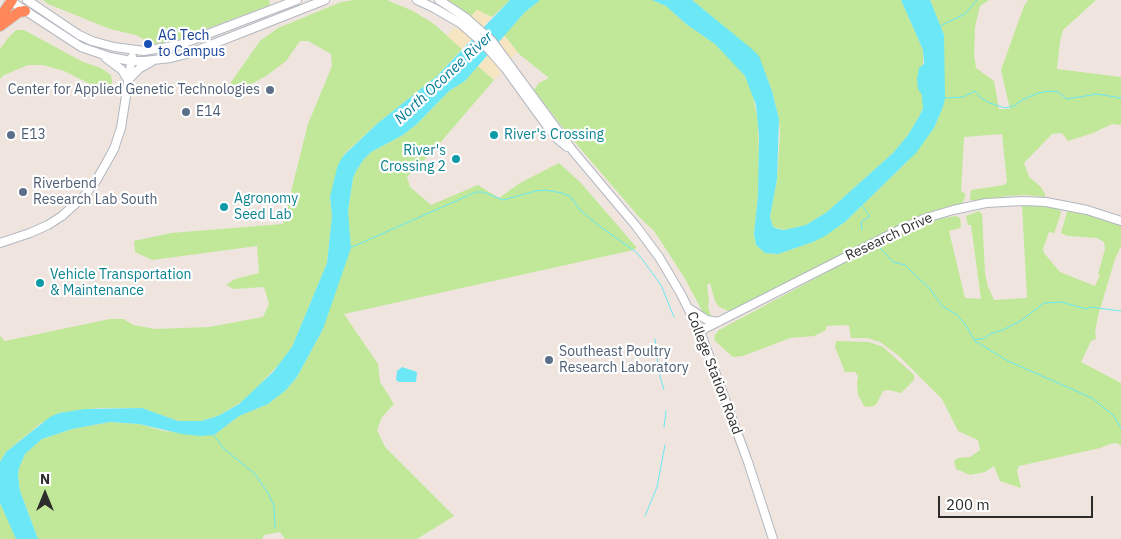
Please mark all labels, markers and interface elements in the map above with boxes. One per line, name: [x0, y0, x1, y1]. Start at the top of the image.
place label: AG Tech to Campus: [158, 28, 225, 60]
water label: North Oconee River: [391, 28, 497, 128]
marker: AG Tech to Campus: [142, 38, 154, 50]
place label: Center for Applied Genetic Technologies: [8, 82, 260, 98]
marker: Center for Applied Genetic Technologies: [264, 84, 276, 96]
place label: E14: [196, 104, 221, 120]
marker: E14: [180, 106, 192, 118]
place label: E13: [21, 127, 46, 143]
place label: River's Crossing: [504, 127, 604, 143]
marker: E13: [5, 129, 17, 141]
marker: River's Crossing: [488, 129, 500, 141]
place label: River's Crossing 2: [380, 143, 446, 176]
marker: River's Crossing 2: [450, 153, 462, 165]
place label: Riverbend Research Lab South: [33, 176, 157, 208]
marker: Riverbend Research Lab South: [17, 186, 29, 198]
place label: Agronomy Seed Lab: [234, 191, 298, 223]
marker: Agronomy Seed Lab: [218, 201, 230, 213]
street label: Research Drive: [843, 209, 935, 265]
place label: Vehicle Transportation & Maintenance: [50, 267, 192, 300]
marker: Vehicle Transportation & Maintenance: [34, 277, 46, 289]
street label: College Station Road: [683, 309, 745, 437]
place label: Southeast Poultry Research Laboratory: [559, 344, 689, 377]
marker: Southeast Poultry Research Laboratory: [543, 354, 555, 366]
north arrow: [20, 469, 70, 519]
text: N: [40, 470, 50, 488]
scale bar: [941, 486, 1096, 518]
text: 200 m: [946, 495, 990, 514]

